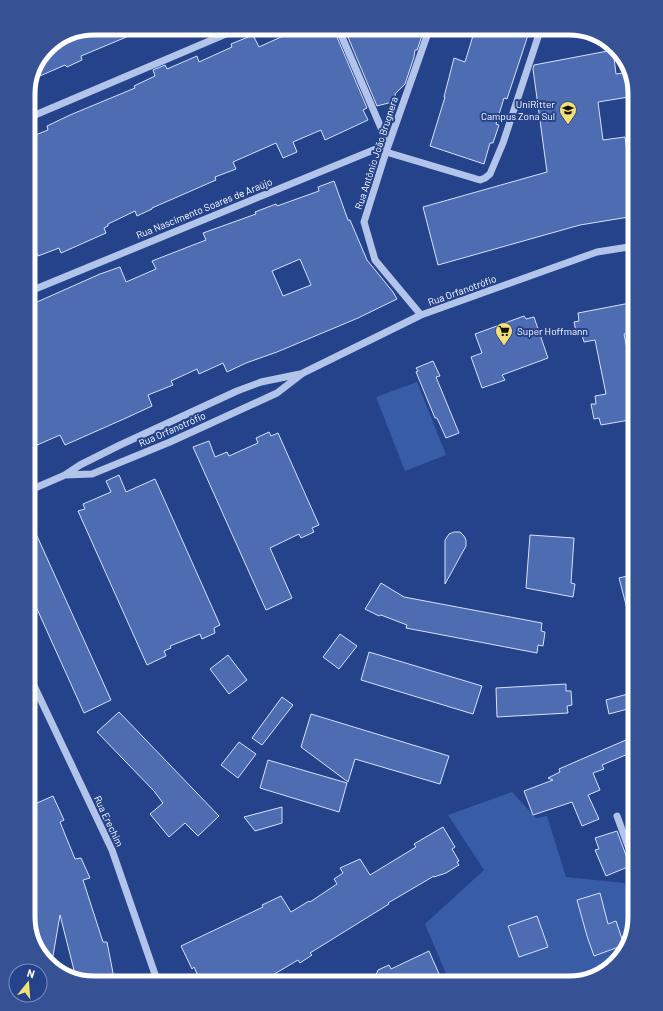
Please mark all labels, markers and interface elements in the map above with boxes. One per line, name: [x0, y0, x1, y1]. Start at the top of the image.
street label: Rua Antônio João Brugnera: [352, 95, 400, 211]
place label: UniRitter Campus Zona Sul: [481, 98, 555, 122]
school or university icon: UniRitter Campus Zona Sul: [558, 100, 578, 125]
street label: Rua Nascimento Soares de Araújo: [134, 175, 274, 241]
street label: Rua Orfanotrófio: [426, 272, 498, 308]
supermarket icon: Super Hoffmann: [494, 321, 514, 346]
place label: Super Hoffmann: [517, 325, 588, 337]
street label: Rua Orfanotrófio: [137, 409, 207, 449]
street label: Rua Erechim: [92, 794, 126, 848]
north arrow: [8, 963, 48, 1003]
text: N: [26, 966, 36, 980]

